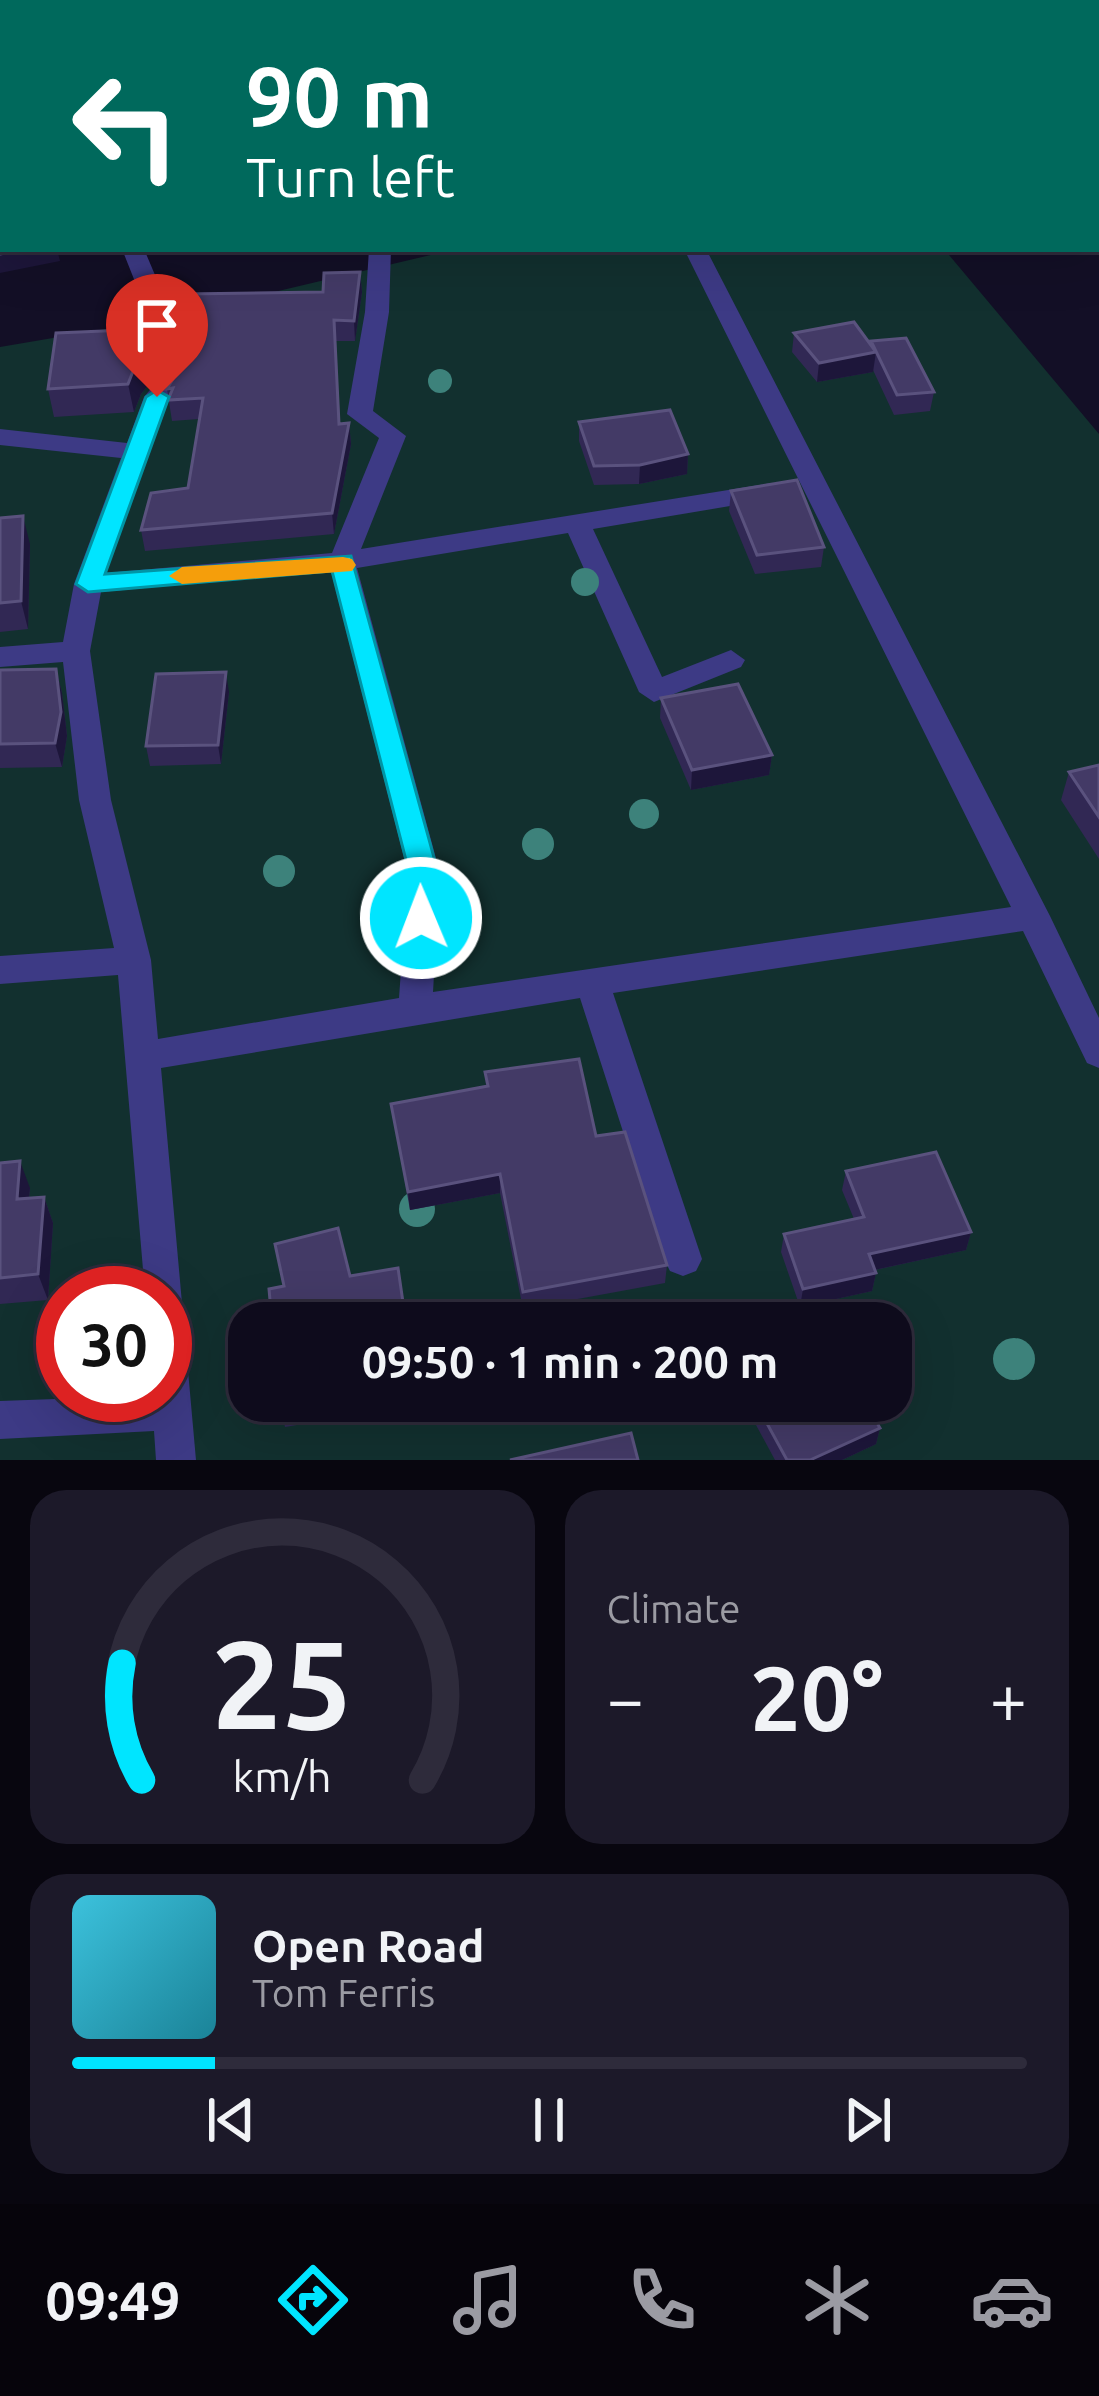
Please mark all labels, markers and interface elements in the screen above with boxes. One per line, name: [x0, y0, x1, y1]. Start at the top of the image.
icon: left: [48, 48, 204, 204]
text: 90 m: [246, 49, 433, 143]
text: Turn left: [246, 147, 455, 207]
pin: [106, 274, 208, 397]
icon: arrive: [124, 292, 190, 358]
position arrow: [358, 855, 484, 981]
speed limit sign: 30: [36, 1266, 192, 1422]
text: 09:50 · 1 min · 200 m: [362, 1336, 778, 1387]
text: Climate: [607, 1587, 741, 1630]
text: 25: [212, 1613, 353, 1753]
text: 20°: [750, 1647, 883, 1748]
text: −: [607, 1661, 644, 1735]
text: +: [990, 1661, 1027, 1735]
text: km/h: [233, 1752, 332, 1800]
text: Open Road: [252, 1920, 484, 1971]
text: Tom Ferris: [252, 1971, 435, 2014]
icon: previous: [198, 2087, 264, 2153]
icon: pause: [516, 2087, 582, 2153]
icon: next: [835, 2087, 901, 2153]
icon: directions: [271, 2258, 355, 2342]
icon: music: [446, 2258, 530, 2342]
icon: phone: [620, 2258, 704, 2342]
icon: climate: [795, 2258, 879, 2342]
icon: car: [970, 2258, 1054, 2342]
text: 09:49: [45, 2270, 180, 2330]

